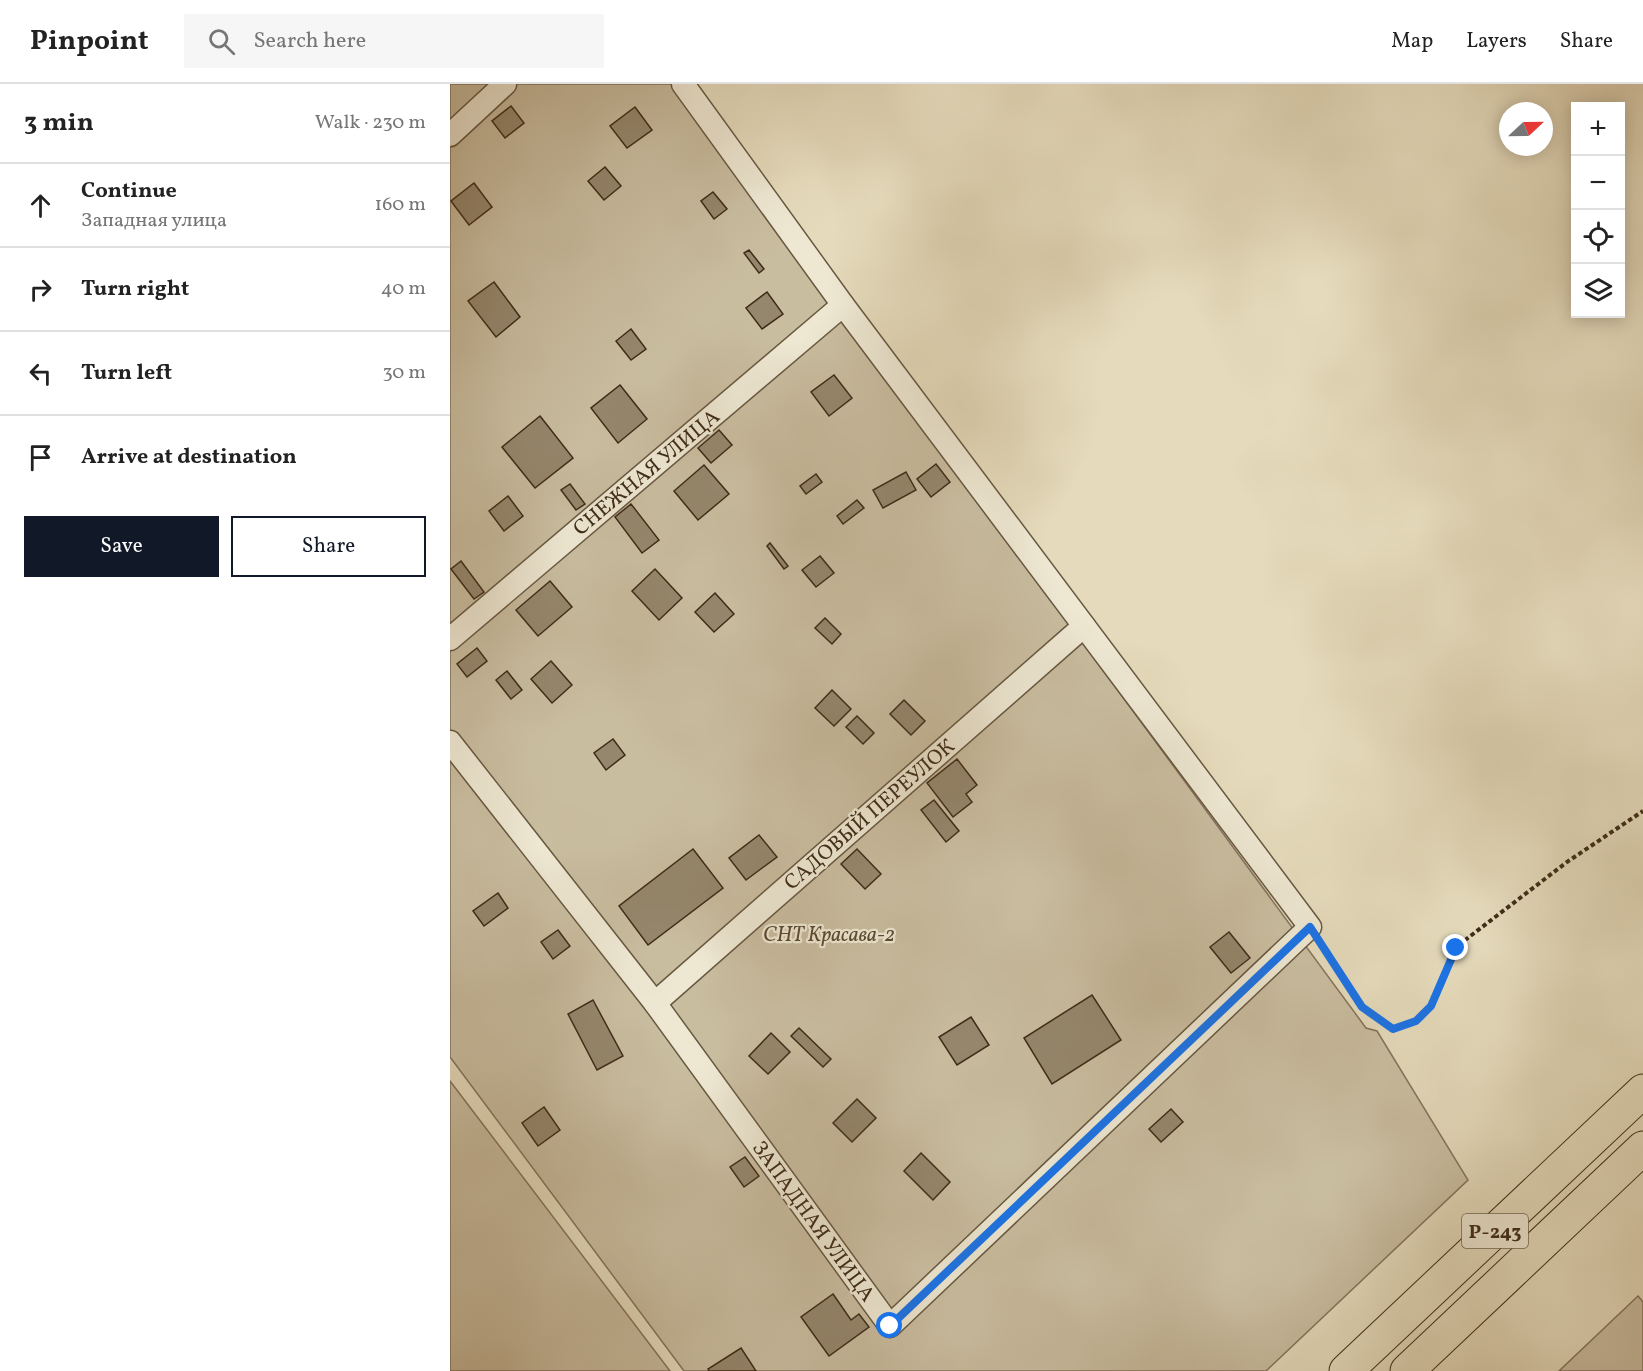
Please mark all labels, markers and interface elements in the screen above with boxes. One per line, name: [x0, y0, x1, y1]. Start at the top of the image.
search box: [184, 14, 604, 68]
text: Pinpoint: [30, 22, 148, 61]
icon: search: [205, 25, 238, 58]
text: Search here: [253, 26, 366, 57]
text: Map: [1391, 27, 1433, 56]
text: Layers: [1466, 27, 1527, 56]
text: Share: [1560, 27, 1613, 56]
north arrow: [1499, 102, 1553, 156]
map controls: [1571, 102, 1625, 318]
button: +: [1571, 102, 1625, 156]
text: 3 min: [24, 105, 94, 141]
text: Walk · 230 m: [315, 109, 426, 137]
button: −: [1571, 156, 1625, 210]
text: Continue: [81, 176, 177, 207]
icon: ahead: [24, 189, 57, 222]
text: 160 m: [374, 191, 426, 219]
text: Западная улица: [81, 207, 227, 235]
button: locate: [1571, 210, 1625, 264]
button: layers: [1571, 264, 1625, 318]
icon: right: [24, 273, 57, 306]
text: Turn right: [81, 274, 189, 305]
text: 40 m: [381, 275, 426, 303]
icon: left: [24, 357, 57, 390]
text: Turn left: [81, 358, 172, 389]
text: 30 m: [382, 359, 426, 387]
street label: СНЕЖНАЯ УЛИЦА: [567, 403, 727, 543]
icon: arrive: [24, 441, 57, 474]
text: Arrive at destination: [81, 442, 297, 473]
button: Save: [24, 516, 219, 577]
button: Share: [231, 516, 426, 577]
street label: САДОВЫЙ ПЕРЕУЛОК: [778, 733, 962, 897]
park label: СНТ Красава-2: [763, 921, 895, 950]
route end: [1442, 934, 1468, 960]
street label: ЗАПАДНАЯ УЛИЦА: [744, 1135, 881, 1309]
road number: Р-243: [1462, 1214, 1528, 1248]
route start: [876, 1312, 902, 1338]

